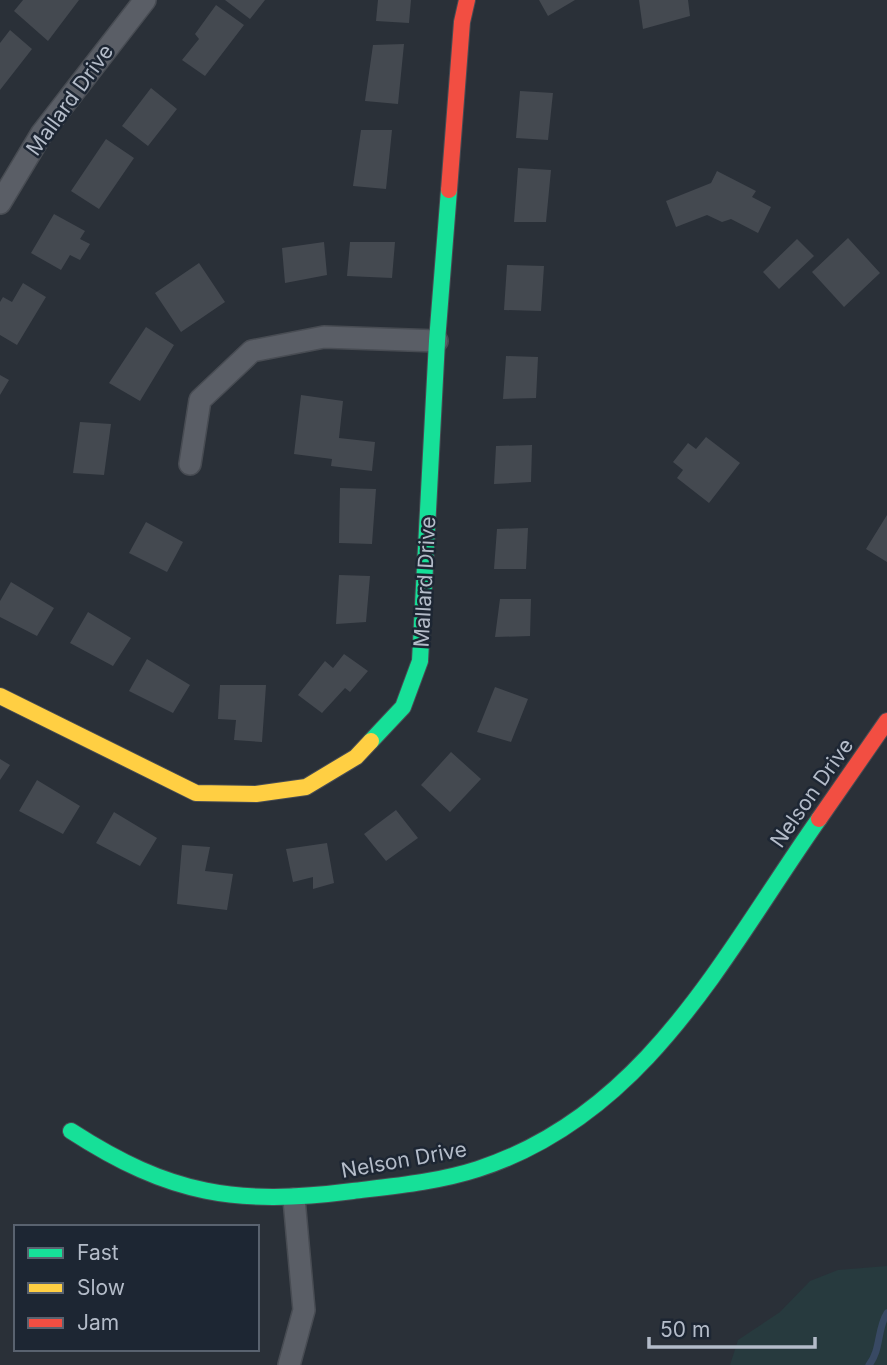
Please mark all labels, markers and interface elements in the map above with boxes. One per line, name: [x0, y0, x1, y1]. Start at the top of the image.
street label: Mallard Drive: [21, 39, 118, 160]
street label: Mallard Drive: [409, 516, 440, 648]
street label: Nelson Drive: [765, 733, 858, 852]
street label: Nelson Drive: [339, 1136, 469, 1183]
legend: [14, 1225, 259, 1351]
text: Fast: [77, 1240, 119, 1265]
text: Slow: [77, 1275, 125, 1300]
scale bar: [649, 1306, 815, 1350]
text: Jam: [77, 1310, 119, 1335]
text: 50 m: [660, 1317, 710, 1342]

